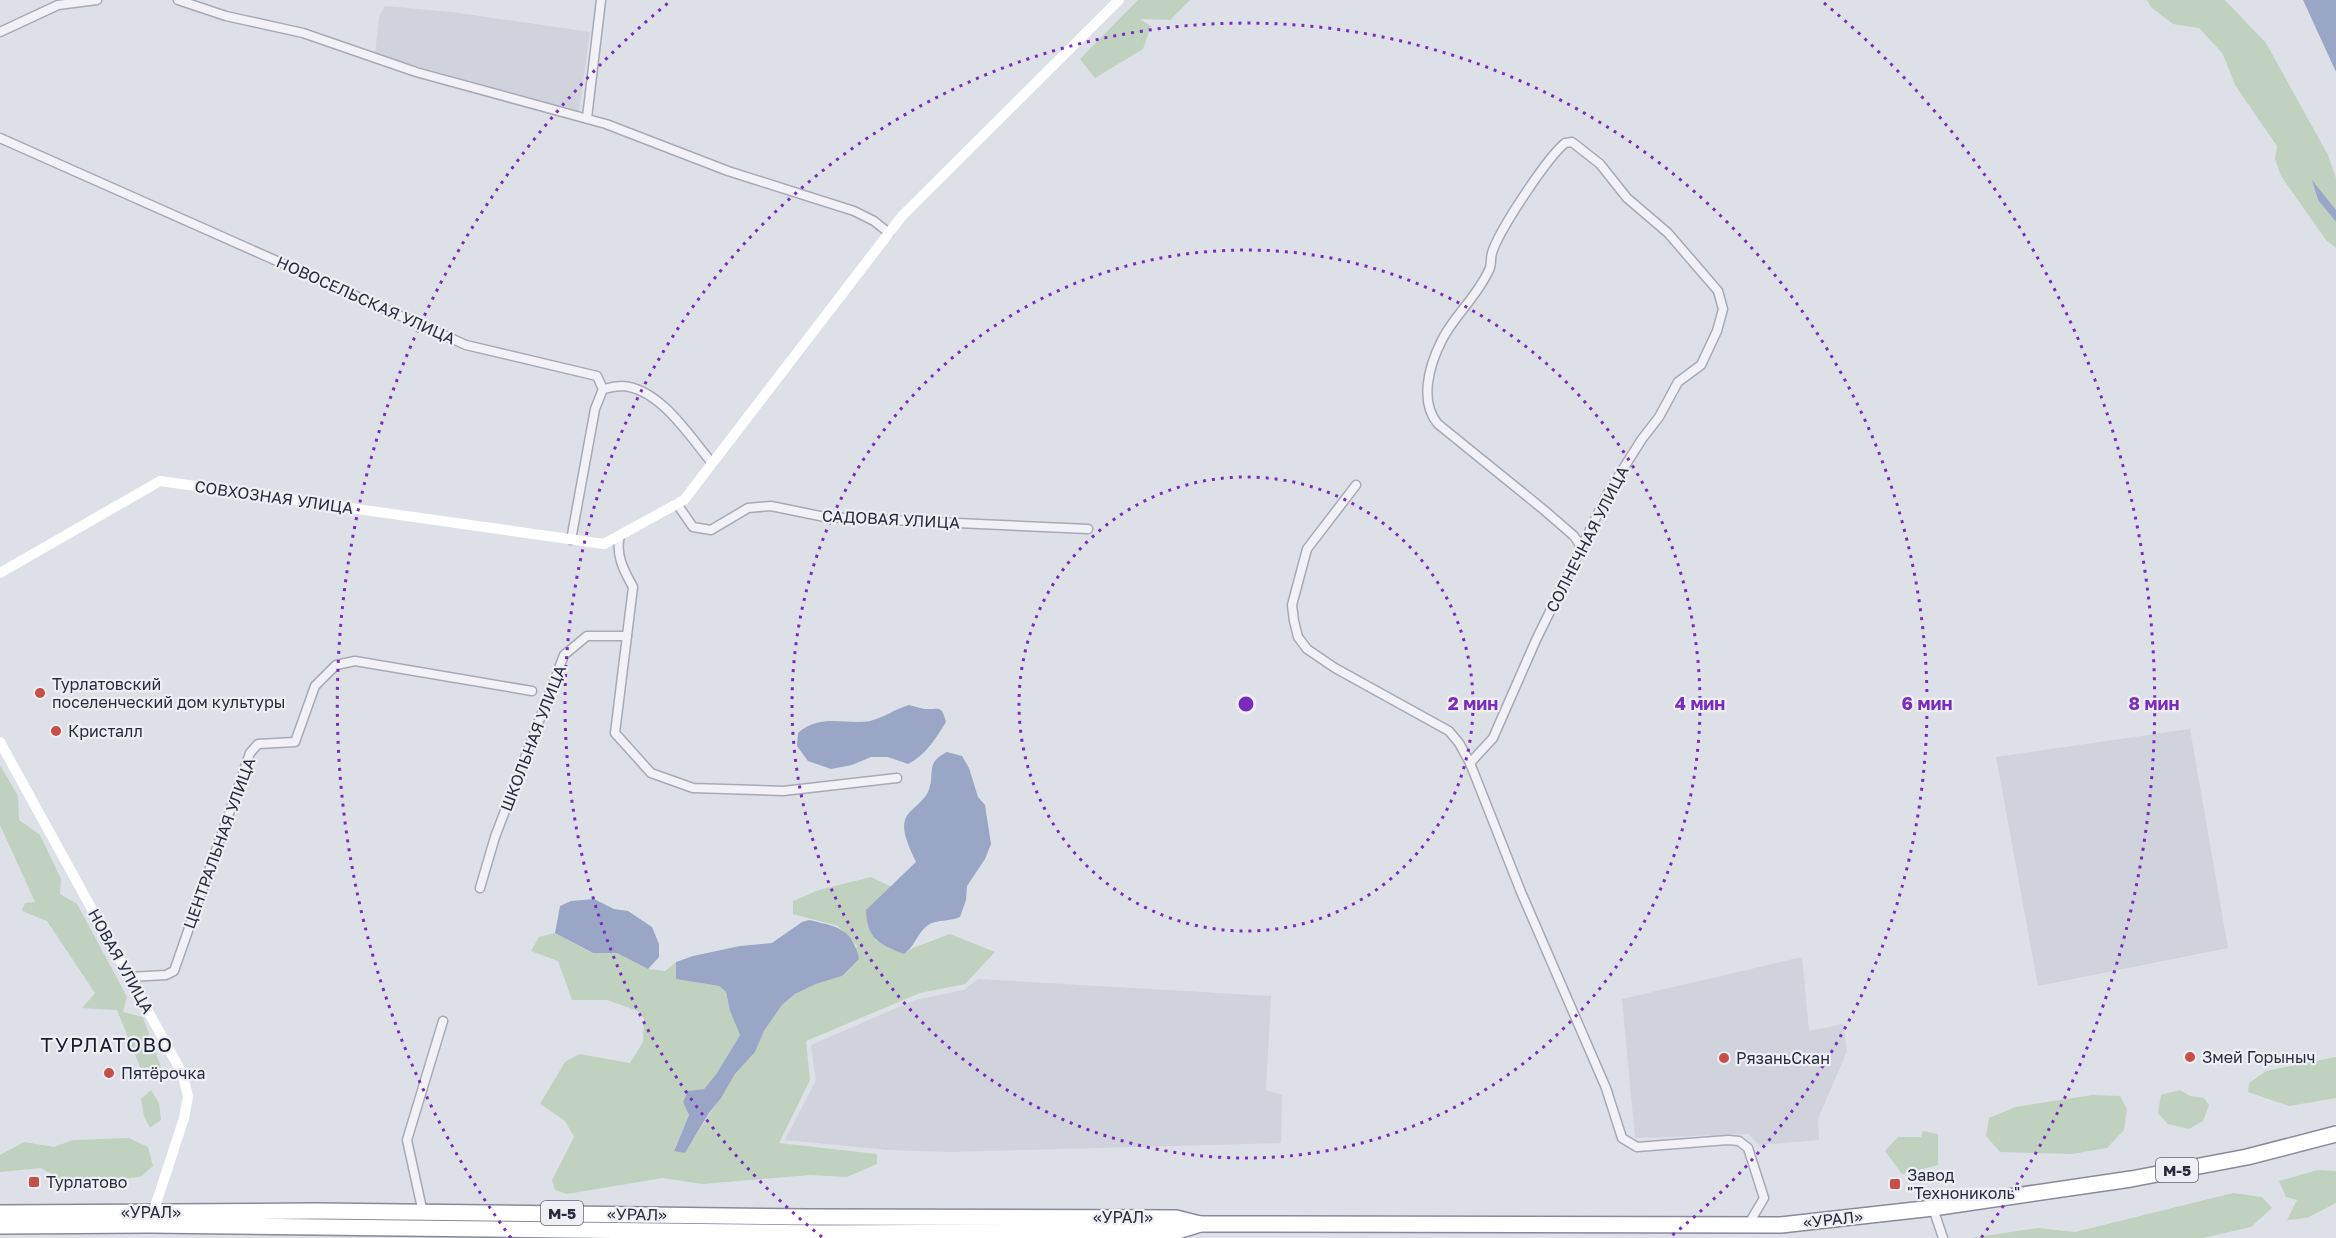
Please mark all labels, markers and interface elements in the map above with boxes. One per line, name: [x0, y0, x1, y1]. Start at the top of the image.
street label: НОВОСЕЛЬСКАЯ УЛИЦА: [273, 251, 459, 349]
street label: СОЛНЕЧНАЯ УЛИЦА: [1541, 462, 1633, 615]
street label: СОВХОЗНАЯ УЛИЦА: [193, 476, 355, 518]
street label: САДОВАЯ УЛИЦА: [822, 505, 961, 533]
street label: ШКОЛЬНАЯ УЛИЦА: [496, 662, 570, 814]
place label: Турлатовский поселенческий дом культуры: [52, 674, 285, 712]
marker: Турлатовский поселенческий дом культуры: [33, 686, 47, 700]
text: 2 мин: [1448, 692, 1498, 714]
text: 4 мин: [1675, 692, 1725, 714]
text: 6 мин: [1902, 692, 1952, 714]
text: 8 мин: [2129, 692, 2179, 714]
centre of rings: [1236, 694, 1256, 714]
place label: Кристалл: [68, 721, 143, 741]
marker: Кристалл: [49, 724, 63, 738]
street label: ЦЕНТРАЛЬНАЯ УЛИЦА: [179, 754, 259, 931]
street label: НОВАЯ УЛИЦА: [84, 905, 158, 1017]
district label: ТУРЛАТОВО: [41, 1032, 173, 1056]
place label: Змей Горыныч: [2202, 1047, 2315, 1067]
place label: РязаньСкан: [1736, 1048, 1830, 1068]
marker: Змей Горыныч: [2183, 1050, 2197, 1064]
marker: РязаньСкан: [1717, 1051, 1731, 1065]
place label: Пятёрочка: [121, 1063, 205, 1083]
marker: Пятёрочка: [102, 1066, 116, 1080]
road number: М-5: [2156, 1158, 2198, 1182]
place label: Завод "Технониколь": [1907, 1165, 2020, 1203]
place label: Турлатово: [46, 1172, 127, 1192]
marker: Турлатово: [27, 1175, 41, 1189]
marker: Завод "Технониколь": [1888, 1177, 1902, 1191]
road number: М-5: [541, 1201, 583, 1225]
street label: «УРАЛ»: [121, 1202, 181, 1222]
street label: «УРАЛ»: [607, 1203, 667, 1225]
street label: «УРАЛ»: [1802, 1206, 1864, 1232]
street label: «УРАЛ»: [1093, 1207, 1153, 1227]

